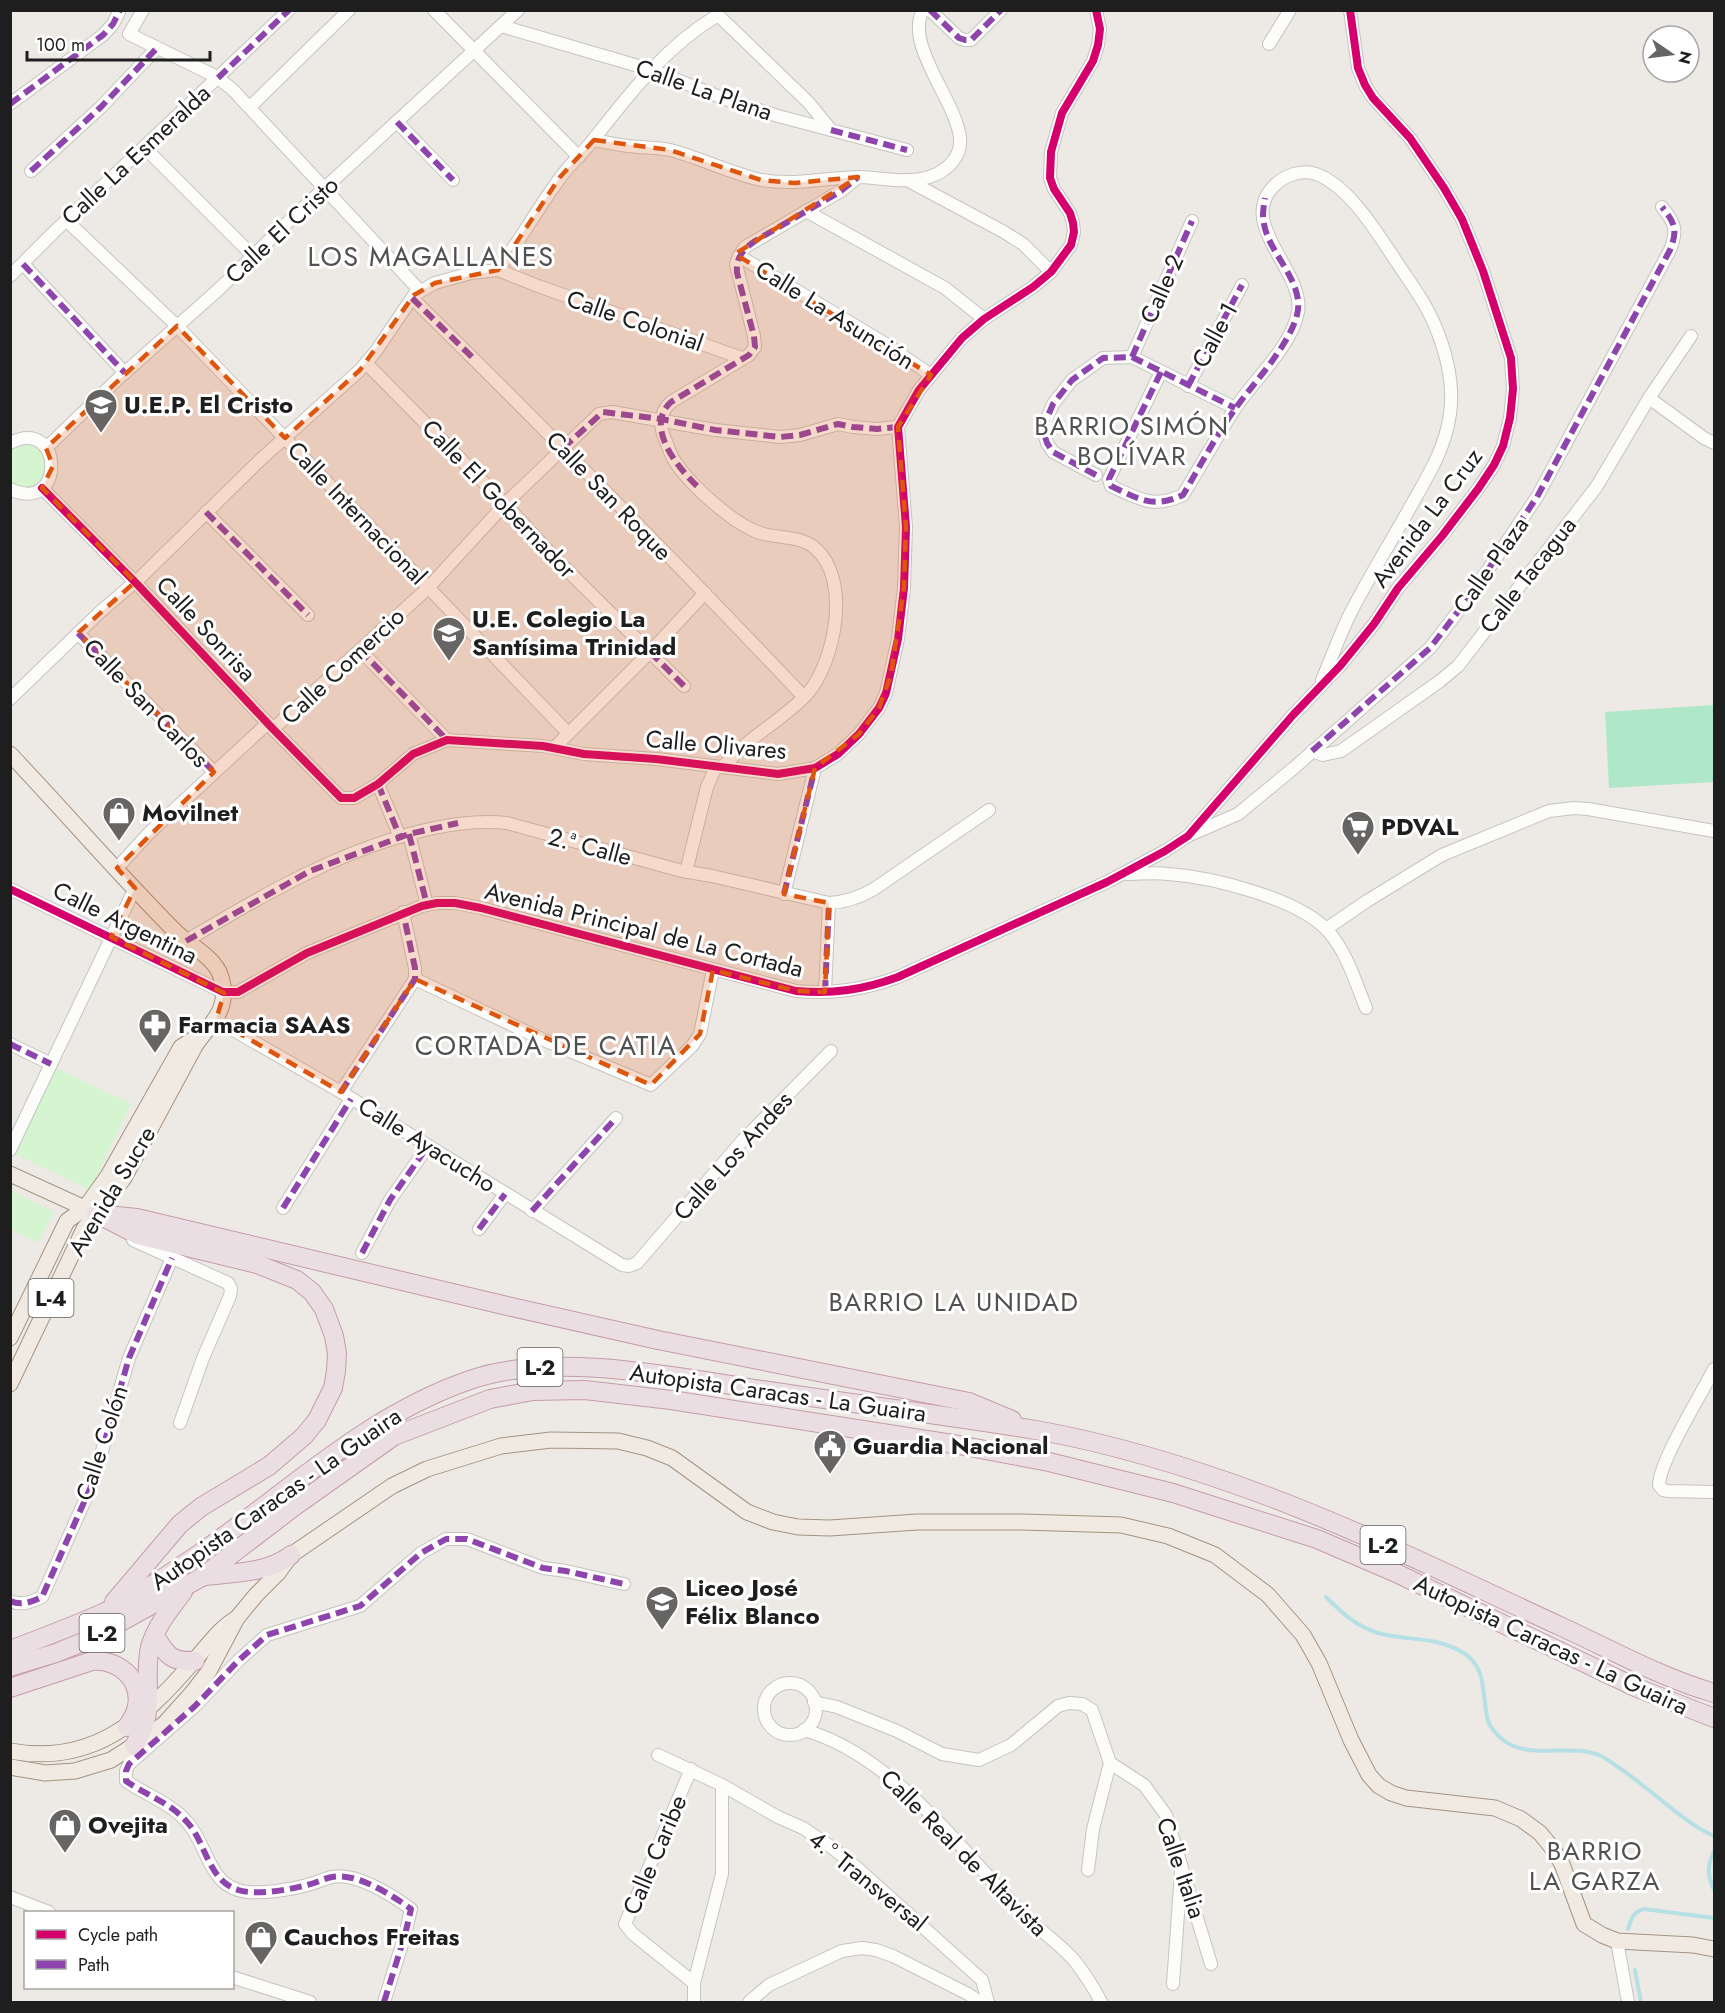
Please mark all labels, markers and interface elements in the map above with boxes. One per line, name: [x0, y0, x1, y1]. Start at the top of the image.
scale bar: [27, 24, 210, 62]
north arrow: [1641, 24, 1701, 84]
text: 100 m: [36, 32, 85, 58]
text: N: [1672, 49, 1698, 66]
street label: Calle La Plana: [631, 50, 777, 129]
street label: Calle La Esmeralda: [53, 76, 218, 233]
street label: Calle El Cristo: [217, 168, 346, 292]
district label: LOS MAGALLANES: [308, 237, 554, 276]
street label: Calle 2: [1131, 249, 1192, 329]
street label: Calle La Asunción: [749, 251, 922, 378]
street label: Calle Colonial: [562, 281, 708, 360]
street label: Calle 1: [1183, 296, 1246, 374]
school or university icon: U.E.P. El Cristo: [83, 387, 119, 434]
place label: U.E.P. El Cristo: [124, 387, 293, 422]
district label: BARRIO SIMÓN BOLÍVAR: [1034, 407, 1230, 475]
street label: Calle El Gobernador: [414, 411, 585, 587]
street label: Calle San Roque: [538, 423, 680, 568]
street label: Calle Internacional: [279, 433, 435, 592]
street label: Avenida La Cruz: [1363, 441, 1491, 595]
street label: Calle Plaza: [1444, 509, 1537, 620]
street label: Calle Tacagua: [1471, 509, 1584, 641]
street label: Calle Sonrisa: [148, 568, 265, 689]
street label: Calle Comercio: [273, 599, 412, 732]
place label: U.E. Colegio La Santísima Trinidad: [472, 601, 676, 664]
school or university icon: U.E. Colegio La Santísima Trinidad: [431, 615, 467, 662]
street label: Calle San Carlos: [76, 630, 217, 775]
street label: Calle Olivares: [644, 721, 788, 768]
shop icon: Movilnet: [101, 795, 137, 842]
place label: Movilnet: [142, 795, 238, 830]
supermarket icon: PDVAL: [1340, 809, 1376, 856]
place label: PDVAL: [1381, 809, 1459, 844]
street label: 2.ª Calle: [544, 819, 636, 874]
street label: Calle Argentina: [47, 872, 203, 973]
street label: Avenida Principal de La Cortada: [481, 873, 807, 986]
pharmacy icon: Farmacia SAAS: [137, 1007, 173, 1054]
place label: Farmacia SAAS: [178, 1007, 351, 1042]
district label: CORTADA DE CATIA: [415, 1026, 677, 1065]
street label: Calle Los Andes: [665, 1083, 800, 1228]
street label: Calle Ayacucho: [352, 1088, 503, 1201]
street label: Avenida Sucre: [59, 1119, 164, 1262]
road number: L-4: [28, 1279, 74, 1317]
district label: BARRIO LA UNIDAD: [828, 1283, 1080, 1321]
road number: L-2: [518, 1348, 562, 1386]
street label: Autopista Caracas - La Guaira: [628, 1354, 929, 1431]
street label: Calle Colón: [66, 1381, 137, 1505]
street label: Autopista Caracas - La Guaira: [143, 1398, 408, 1599]
public building icon: Guardia Nacional: [812, 1428, 848, 1475]
place label: Guardia Nacional: [853, 1428, 1049, 1463]
road number: L-2: [1360, 1526, 1406, 1564]
street label: Autopista Caracas - La Guaira: [1408, 1565, 1694, 1724]
place label: Liceo José Félix Blanco: [685, 1570, 820, 1633]
school or university icon: Liceo José Félix Blanco: [644, 1584, 680, 1631]
road number: L-2: [80, 1614, 124, 1652]
street label: Calle Real de Altavista: [873, 1761, 1056, 1944]
street label: Calle Caribe: [614, 1789, 695, 1920]
shop icon: Ovejita: [47, 1807, 83, 1854]
place label: Ovejita: [88, 1807, 168, 1842]
street label: Calle Italia: [1148, 1812, 1215, 1923]
street label: 4.° Transversal: [801, 1822, 935, 1939]
district label: BARRIO LA GARZA: [1529, 1832, 1661, 1900]
legend: [24, 1911, 234, 1989]
shop icon: Cauchos Freitas: [243, 1919, 279, 1966]
place label: Cauchos Freitas: [284, 1919, 460, 1954]
text: Cycle path: [78, 1922, 158, 1948]
text: Path: [78, 1952, 110, 1978]

